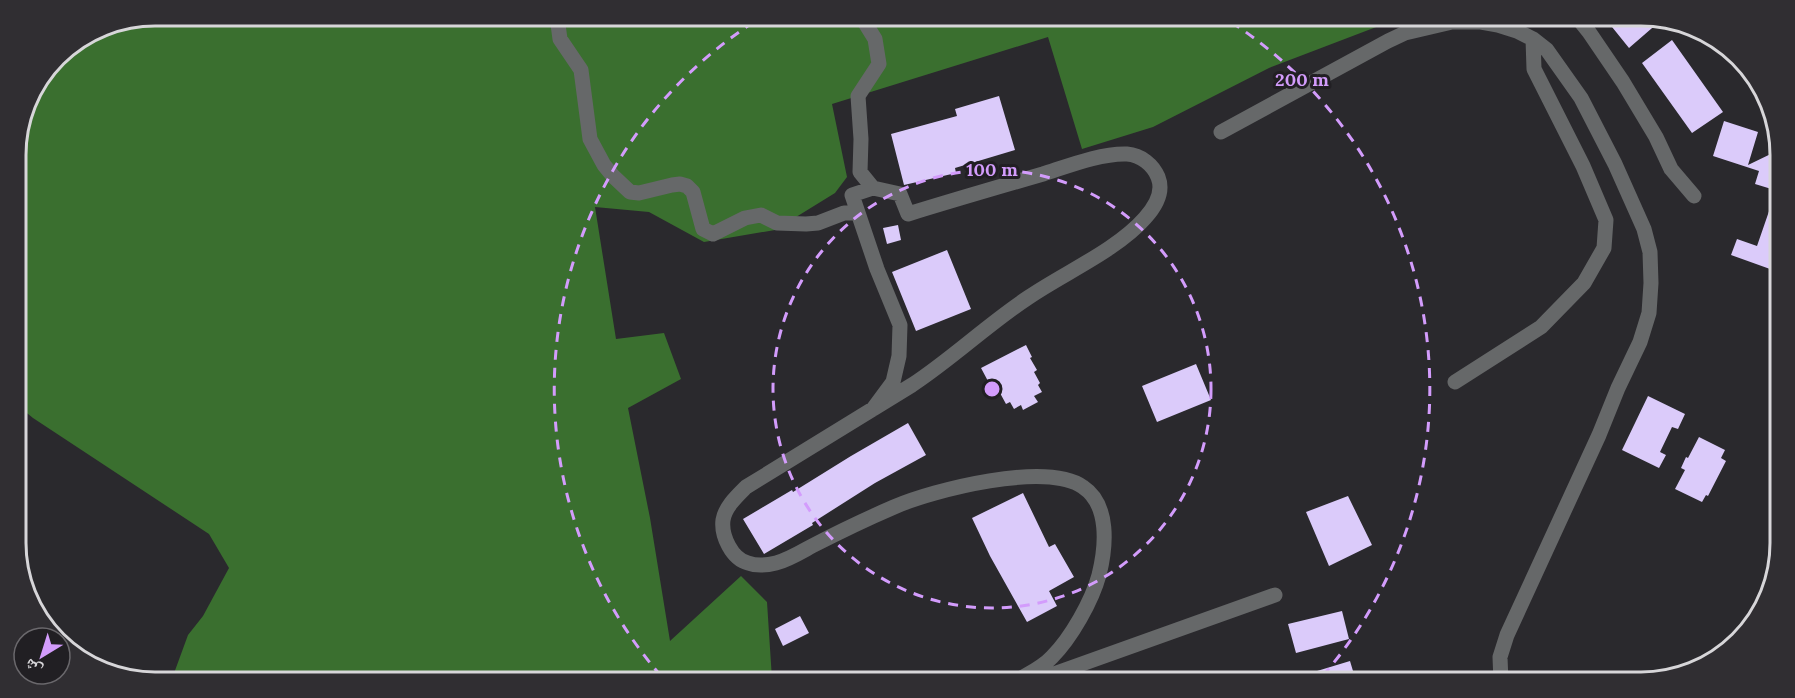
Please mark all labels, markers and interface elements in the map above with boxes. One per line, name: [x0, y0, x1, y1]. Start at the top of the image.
text: 200 m: [1275, 68, 1329, 91]
text: 100 m: [966, 158, 1018, 181]
centre of rings: [982, 379, 1002, 399]
north arrow: [12, 626, 72, 686]
text: ش: [20, 655, 46, 681]

